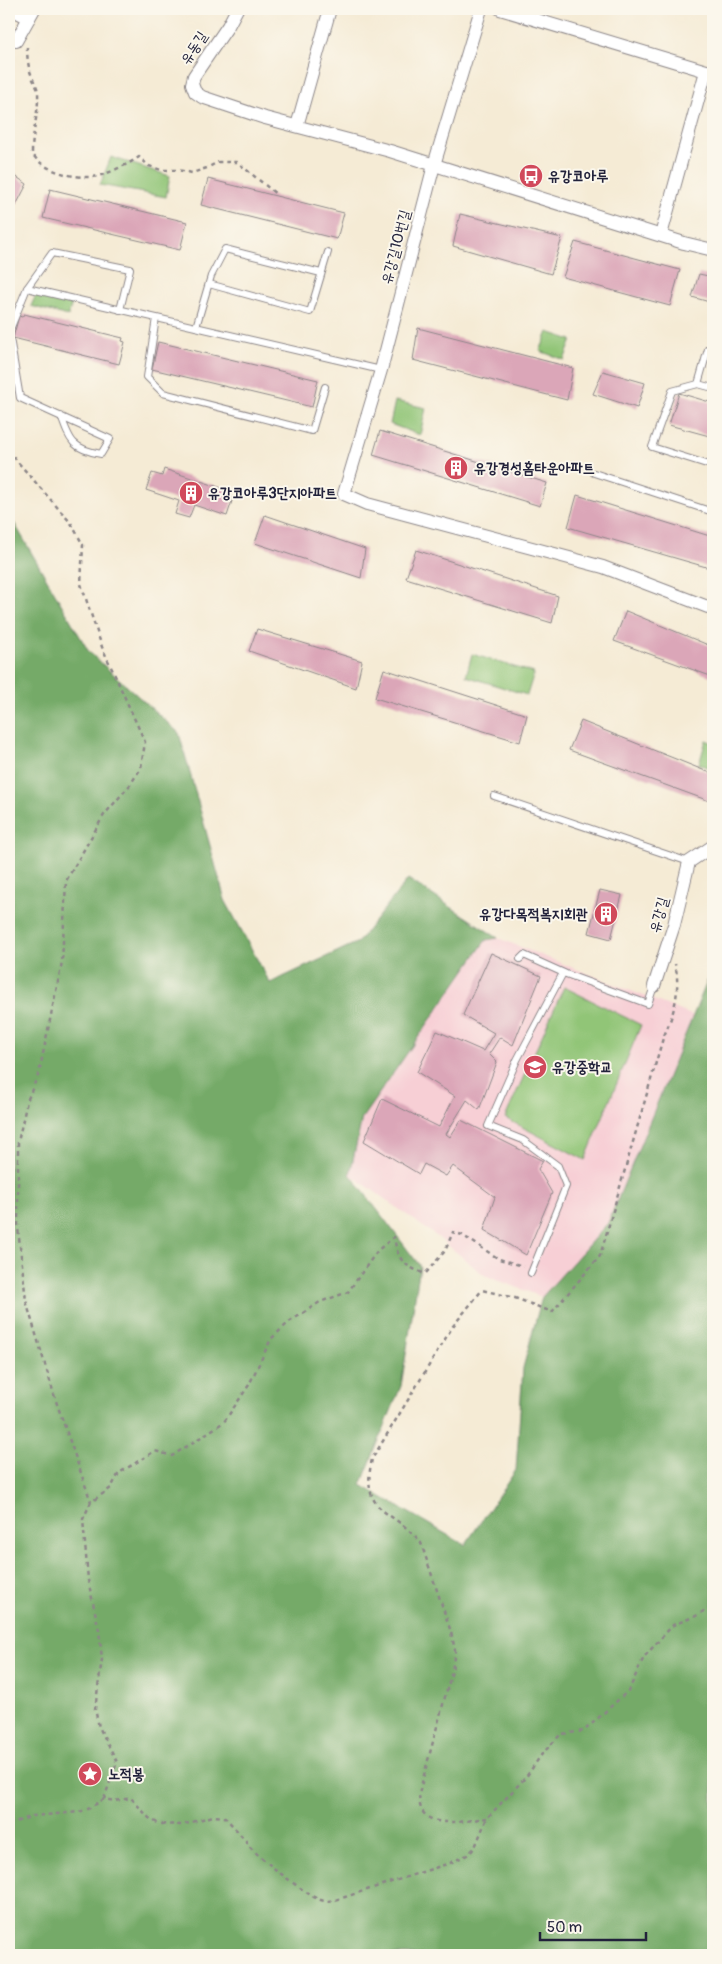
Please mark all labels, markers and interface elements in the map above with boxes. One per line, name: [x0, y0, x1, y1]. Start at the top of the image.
street label: 유동길: [176, 28, 212, 68]
bus stop icon: 유강코아루: [518, 163, 544, 189]
place label: 유강코아루: [548, 167, 608, 186]
street label: 유강길10번길: [377, 208, 415, 286]
building icon: 유강경성홈타운아파트: [443, 455, 469, 481]
place label: 유강경성홈타운아파트: [474, 459, 595, 478]
building icon: 유강코아루3단지아파트: [178, 480, 204, 506]
place label: 유강코아루3단지아파트: [208, 484, 337, 503]
street label: 유강길: [645, 895, 673, 935]
building icon: 유강다목적복지회관: [593, 901, 619, 927]
place label: 유강다목적복지회관: [479, 905, 588, 924]
school or university icon: 유강중학교: [522, 1054, 548, 1080]
place label: 유강중학교: [552, 1058, 612, 1077]
place icon: 노적봉: [77, 1761, 103, 1787]
place label: 노적봉: [108, 1765, 144, 1784]
scale bar: [540, 1909, 646, 1941]
text: 50 m: [547, 1918, 582, 1937]

